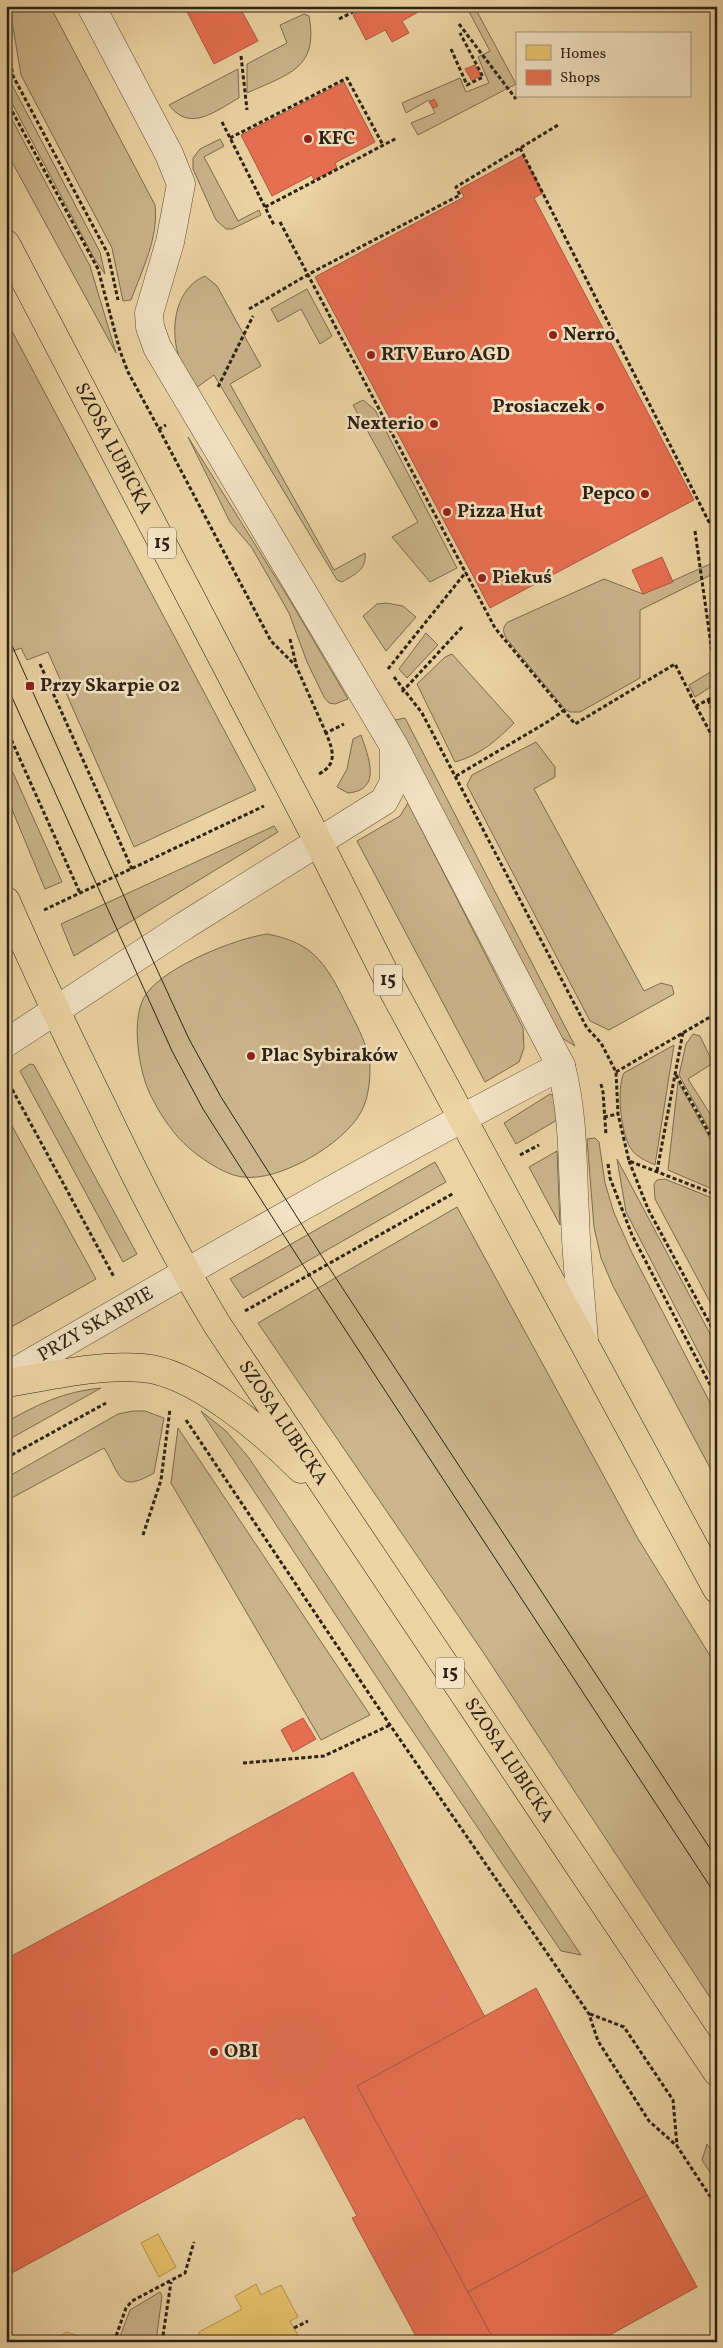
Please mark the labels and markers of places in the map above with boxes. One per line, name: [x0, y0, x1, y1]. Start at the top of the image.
place label: KFC: [318, 126, 355, 152]
marker: KFC: [302, 133, 314, 145]
place label: Nerro: [563, 322, 616, 348]
marker: Nerro: [547, 329, 559, 341]
place label: RTV Euro AGD: [381, 342, 510, 368]
marker: RTV Euro AGD: [365, 349, 377, 361]
place label: Prosiaczek: [493, 394, 590, 420]
marker: Prosiaczek: [594, 401, 606, 413]
place label: Nexterio: [347, 411, 424, 437]
marker: Nexterio: [428, 418, 440, 430]
place label: Pepco: [582, 481, 635, 507]
marker: Pepco: [639, 488, 651, 500]
place label: Pizza Hut: [457, 499, 543, 525]
marker: Pizza Hut: [441, 506, 453, 518]
place label: Piekuś: [492, 565, 552, 591]
marker: Piekuś: [476, 572, 488, 584]
place label: Przy Skarpie 02: [40, 673, 180, 699]
marker: Przy Skarpie 02: [24, 680, 36, 692]
place label: Plac Sybiraków: [261, 1043, 398, 1069]
marker: Plac Sybiraków: [245, 1050, 257, 1062]
place label: OBI: [224, 2039, 258, 2065]
marker: OBI: [208, 2046, 220, 2058]

